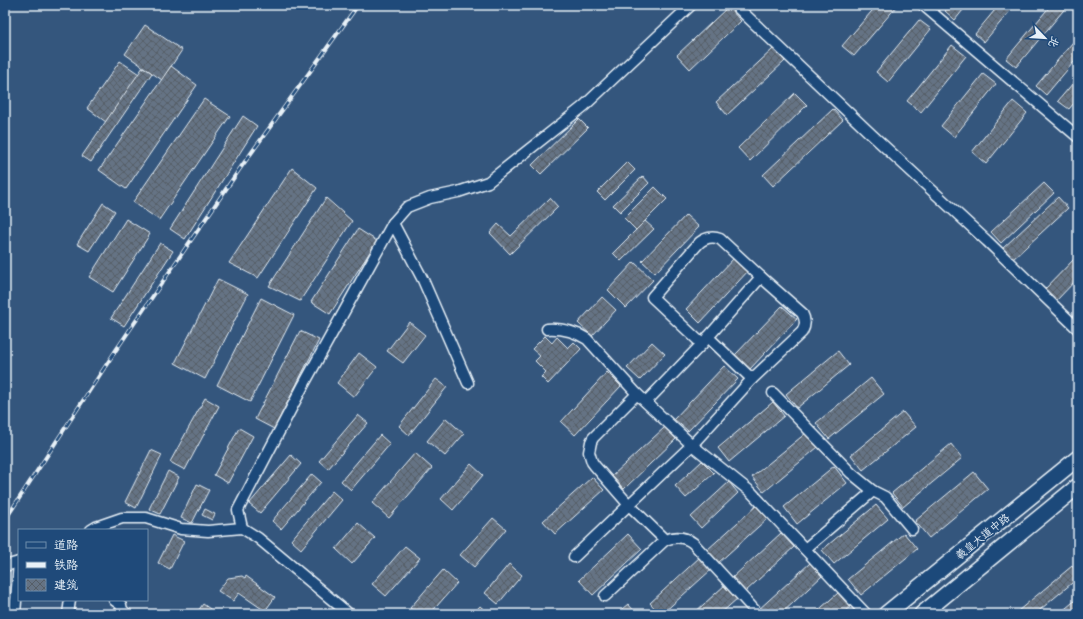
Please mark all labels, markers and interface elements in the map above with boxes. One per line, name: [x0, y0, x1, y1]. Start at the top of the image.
north arrow: [1025, 18, 1065, 58]
text: 北: [1045, 34, 1064, 51]
street label: 羲皇大道中路: [952, 509, 1012, 563]
legend: [18, 529, 148, 601]
text: 道路: [54, 536, 78, 552]
text: 铁路: [54, 556, 78, 572]
text: 建筑: [54, 576, 78, 592]

